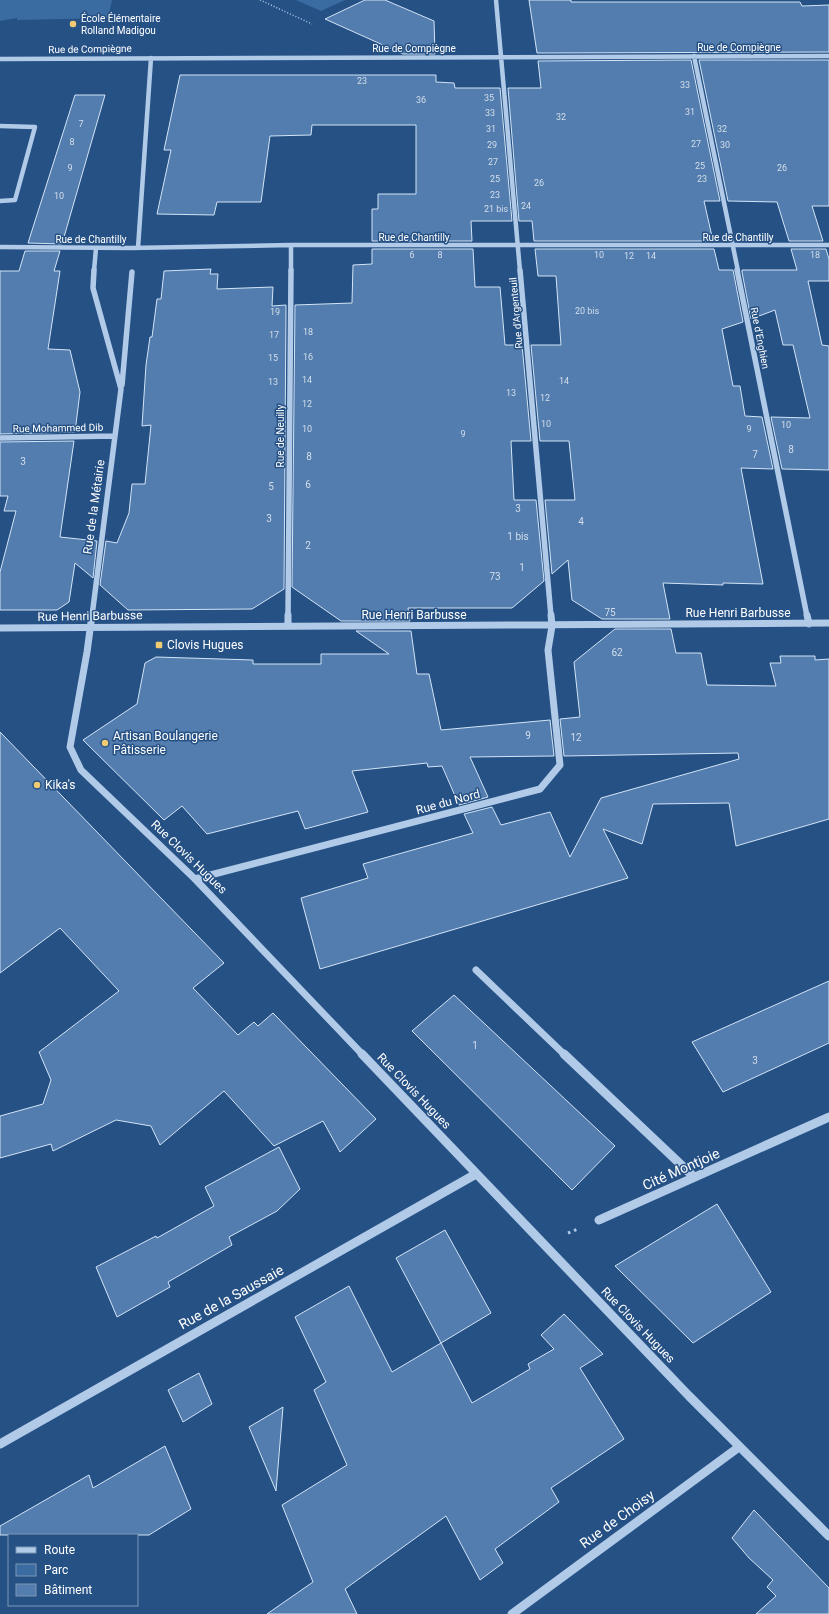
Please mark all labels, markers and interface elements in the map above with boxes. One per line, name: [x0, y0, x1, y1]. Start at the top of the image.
place label: École Élémentaire Rolland Madigou: [81, 12, 161, 36]
marker: École Élémentaire Rolland Madigou: [68, 19, 78, 29]
street label: Rue de Compiègne: [697, 42, 781, 53]
street label: Rue de Compiègne: [48, 43, 132, 55]
street label: Rue de Compiègne: [372, 43, 456, 54]
house number: 23: [357, 76, 367, 86]
house number: 33: [680, 80, 690, 90]
house number: 35: [484, 93, 494, 103]
house number: 36: [416, 95, 426, 105]
house number: 31: [685, 107, 695, 117]
house number: 33: [485, 108, 495, 118]
house number: 32: [556, 112, 566, 122]
house number: 7: [78, 119, 84, 129]
house number: 31: [486, 124, 496, 134]
house number: 32: [717, 124, 727, 134]
house number: 8: [69, 137, 75, 147]
house number: 27: [691, 139, 701, 149]
house number: 29: [487, 140, 497, 150]
house number: 30: [720, 140, 730, 150]
house number: 27: [488, 157, 498, 167]
house number: 25: [695, 161, 705, 171]
house number: 9: [67, 163, 73, 173]
house number: 26: [777, 163, 787, 173]
house number: 25: [490, 174, 500, 184]
house number: 23: [697, 174, 707, 184]
house number: 26: [534, 178, 544, 188]
house number: 23: [490, 190, 500, 200]
house number: 10: [54, 191, 64, 201]
house number: 24: [521, 201, 531, 211]
house number: 21 bis: [484, 204, 508, 214]
street label: Rue de Chantilly: [378, 232, 450, 243]
street label: Rue de Chantilly: [702, 232, 774, 243]
street label: Rue de Chantilly: [55, 234, 127, 245]
house number: 6: [409, 250, 415, 260]
house number: 8: [437, 250, 443, 260]
house number: 10: [594, 250, 604, 260]
house number: 18: [810, 250, 820, 260]
house number: 12: [624, 251, 634, 261]
house number: 14: [646, 251, 656, 261]
street label: Rue d'Argenteuil: [507, 277, 525, 349]
house number: 20 bis: [575, 306, 599, 316]
street label: Rue d'Enghien: [749, 306, 771, 370]
house number: 19: [270, 307, 280, 317]
house number: 18: [303, 327, 313, 337]
house number: 17: [269, 330, 279, 340]
house number: 16: [303, 352, 313, 362]
house number: 15: [268, 353, 278, 363]
house number: 14: [302, 375, 312, 385]
house number: 14: [559, 376, 569, 386]
house number: 13: [268, 377, 278, 387]
house number: 13: [506, 388, 516, 398]
house number: 12: [540, 393, 550, 403]
house number: 12: [302, 399, 312, 409]
street label: Rue de Neuilly: [275, 404, 286, 467]
house number: 10: [541, 419, 551, 429]
house number: 10: [781, 420, 791, 430]
street label: Rue Mohammed Dib: [13, 422, 104, 434]
house number: 10: [302, 424, 312, 434]
house number: 9: [746, 424, 752, 434]
house number: 9: [460, 429, 466, 439]
house number: 8: [788, 444, 794, 455]
house number: 7: [752, 449, 758, 460]
house number: 8: [306, 451, 312, 462]
house number: 3: [20, 456, 26, 467]
street label: Rue de la Métairie: [80, 459, 108, 555]
house number: 6: [305, 479, 311, 490]
house number: 5: [268, 481, 274, 492]
house number: 3: [515, 503, 521, 514]
house number: 3: [266, 513, 272, 524]
house number: 4: [578, 516, 584, 527]
house number: 1 bis: [507, 531, 529, 542]
house number: 2: [305, 540, 311, 551]
house number: 1: [519, 562, 525, 573]
house number: 73: [489, 571, 501, 582]
street label: Rue Henri Barbusse: [685, 606, 791, 620]
house number: 75: [604, 607, 616, 618]
street label: Rue Henri Barbusse: [37, 608, 143, 624]
street label: Rue Henri Barbusse: [361, 608, 467, 622]
place label: Clovis Hugues: [167, 638, 243, 652]
marker: Clovis Hugues: [154, 640, 164, 650]
house number: 62: [611, 647, 623, 658]
place label: Artisan Boulangerie Pâtisserie: [113, 729, 218, 757]
house number: 9: [525, 730, 531, 741]
house number: 12: [570, 732, 582, 743]
marker: Artisan Boulangerie Pâtisserie: [100, 738, 110, 748]
place label: Kika's: [45, 778, 76, 792]
marker: Kika's: [32, 780, 42, 790]
street label: Rue du Nord: [414, 787, 482, 817]
street label: Rue Clovis Hugues: [148, 817, 230, 897]
house number: 1: [472, 1040, 478, 1051]
street label: Rue Clovis Hugues: [374, 1050, 454, 1132]
house number: 3: [752, 1055, 758, 1066]
street label: Cité Montjoie: [640, 1145, 722, 1193]
street label: Rue de la Saussaie: [176, 1262, 286, 1332]
street label: Rue Clovis Hugues: [598, 1284, 678, 1366]
street label: Rue de Choisy: [577, 1486, 658, 1551]
legend: [8, 1534, 138, 1606]
text: Route: [44, 1543, 75, 1557]
text: Parc: [44, 1563, 68, 1577]
text: Bâtiment: [44, 1583, 92, 1597]

